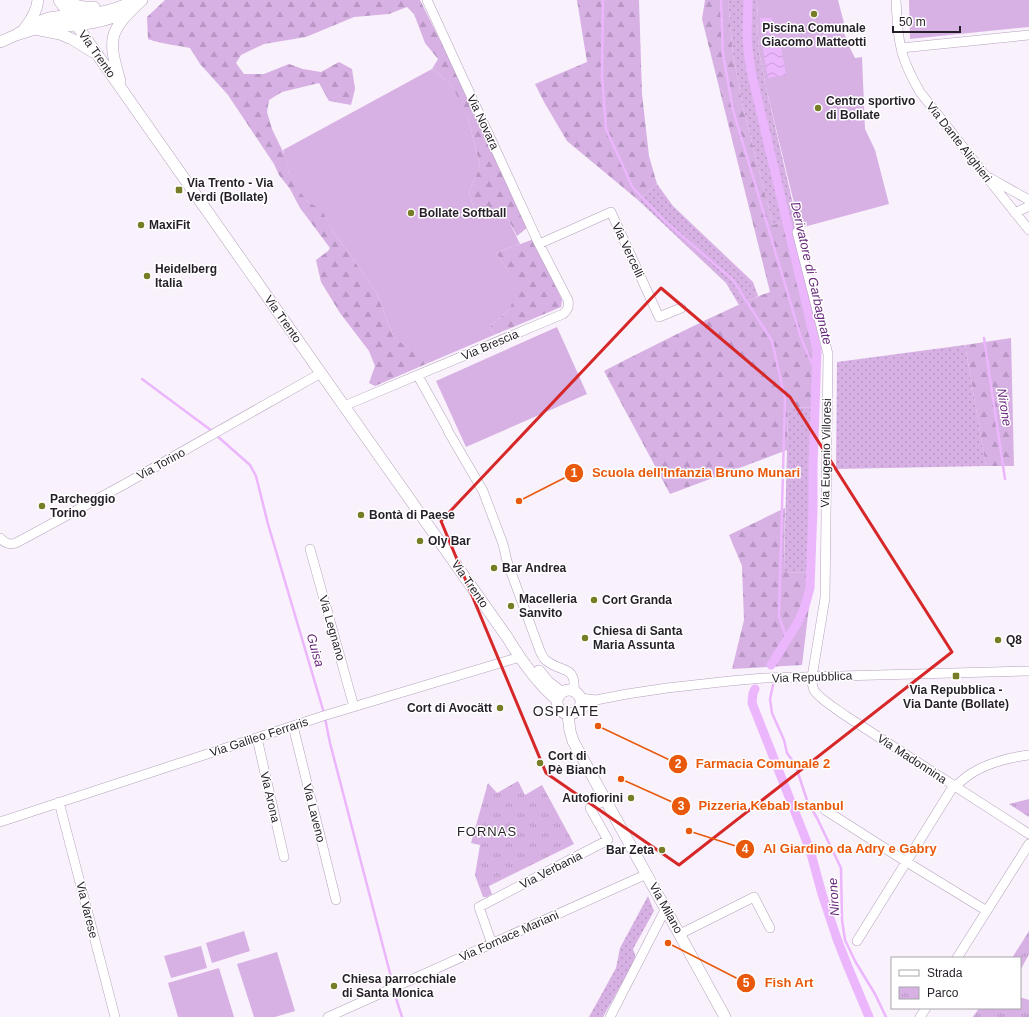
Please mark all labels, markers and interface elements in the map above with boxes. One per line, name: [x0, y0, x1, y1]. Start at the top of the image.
scale bar: [893, 8, 960, 34]
marker: Piscina Comunale Giacomo Matteotti: [809, 9, 819, 19]
text: 50 m: [899, 15, 926, 29]
place label: Piscina Comunale Giacomo Matteotti: [762, 21, 866, 49]
street label: Via Trento: [76, 28, 119, 81]
street label: Via Novara: [464, 92, 502, 152]
place label: Centro sportivo di Bollate: [826, 94, 915, 122]
street label: Via Dante Alighieri: [923, 99, 995, 185]
marker: Centro sportivo di Bollate: [813, 103, 823, 113]
place label: Via Trento - Via Verdi (Bollate): [187, 176, 274, 204]
marker: Via Trento - Via Verdi (Bollate): [174, 185, 184, 195]
water label: Derivatore di Garbagnate: [788, 200, 835, 346]
place label: Bollate Softball: [419, 206, 506, 220]
marker: Bollate Softball: [406, 208, 416, 218]
place label: MaxiFit: [149, 218, 190, 232]
marker: MaxiFit: [136, 220, 146, 230]
street label: Via Vercelli: [609, 220, 647, 280]
place label: Heidelberg Italia: [155, 262, 217, 290]
marker: Heidelberg Italia: [142, 271, 152, 281]
street label: Via Trento: [262, 293, 305, 346]
street label: Via Brescia: [459, 327, 521, 363]
water label: Nirone: [994, 387, 1015, 427]
street label: Via Eugenio Villoresi: [818, 398, 834, 508]
street label: Via Torino: [134, 445, 188, 483]
callout: Scuola dell'Infanzia Bruno Munari: [564, 460, 808, 485]
text: Scuola dell'Infanzia Bruno Munari: [592, 465, 800, 480]
text: 1: [571, 466, 578, 480]
place label: Parcheggio Torino: [50, 492, 115, 520]
marker: Parcheggio Torino: [37, 501, 47, 511]
place label: Bontà di Paese: [369, 508, 455, 522]
marker: Bontà di Paese: [356, 510, 366, 520]
place label: Oly Bar: [428, 534, 471, 548]
marker: Oly Bar: [415, 536, 425, 546]
street label: Via Trento: [449, 558, 492, 611]
place label: Bar Andrea: [502, 561, 567, 575]
marker: Bar Andrea: [489, 563, 499, 573]
place label: Macelleria Sanvito: [519, 592, 577, 620]
place label: Cort Granda: [602, 593, 672, 607]
street label: Via Legnano: [316, 594, 348, 663]
marker: Cort Granda: [589, 595, 599, 605]
marker: Macelleria Sanvito: [506, 601, 516, 611]
place label: Chiesa di Santa Maria Assunta: [593, 624, 683, 652]
water label: Guisa: [304, 632, 327, 669]
marker: Chiesa di Santa Maria Assunta: [580, 633, 590, 643]
place label: Q8: [1006, 633, 1022, 647]
marker: Q8: [993, 635, 1003, 645]
street label: Via Repubblica: [772, 669, 853, 685]
marker: Via Repubblica - Via Dante (Bollate): [951, 671, 961, 681]
place label: Via Repubblica - Via Dante (Bollate): [903, 683, 1009, 711]
place label: Cort di Avocätt: [407, 701, 492, 715]
marker: Cort di Avocätt: [495, 703, 505, 713]
district label: OSPIATE: [533, 703, 599, 719]
street label: Via Galileo Ferraris: [208, 715, 310, 759]
street label: Via Madonnina: [875, 731, 950, 787]
place label: Cort di Pè Bianch: [548, 749, 606, 777]
callout: Farmacia Comunale 2: [668, 751, 838, 776]
text: Farmacia Comunale 2: [696, 756, 830, 771]
text: 2: [675, 757, 682, 771]
marker: Cort di Pè Bianch: [535, 758, 545, 768]
street label: Via Arona: [257, 770, 283, 824]
street label: Via Laveno: [300, 782, 328, 844]
place label: Autofiorini: [562, 791, 623, 805]
marker: Autofiorini: [626, 793, 636, 803]
callout: Pizzeria Kebab Istanbul: [671, 793, 852, 818]
text: Pizzeria Kebab Istanbul: [698, 798, 844, 813]
text: 3: [678, 799, 685, 813]
district label: FORNAS: [457, 824, 517, 839]
callout: Al Giardino da Adry e Gabry: [735, 836, 945, 861]
text: Al Giardino da Adry e Gabry: [763, 841, 938, 856]
text: 4: [742, 842, 749, 856]
place label: Bar Zeta: [606, 843, 654, 857]
marker: Bar Zeta: [657, 845, 667, 855]
street label: Via Verbania: [518, 848, 585, 892]
water label: Nirone: [825, 877, 842, 917]
street label: Via Varese: [73, 880, 101, 940]
street label: Via Milano: [646, 880, 686, 936]
street label: Via Fornace Mariani: [457, 908, 561, 964]
legend: [891, 957, 1021, 1009]
text: Strada: [927, 966, 963, 980]
callout: Fish Art: [736, 970, 821, 995]
place label: Chiesa parrocchiale di Santa Monica: [342, 972, 456, 1000]
text: Fish Art: [765, 975, 814, 990]
text: 5: [743, 976, 750, 990]
marker: Chiesa parrocchiale di Santa Monica: [329, 981, 339, 991]
text: Parco: [927, 986, 959, 1000]

